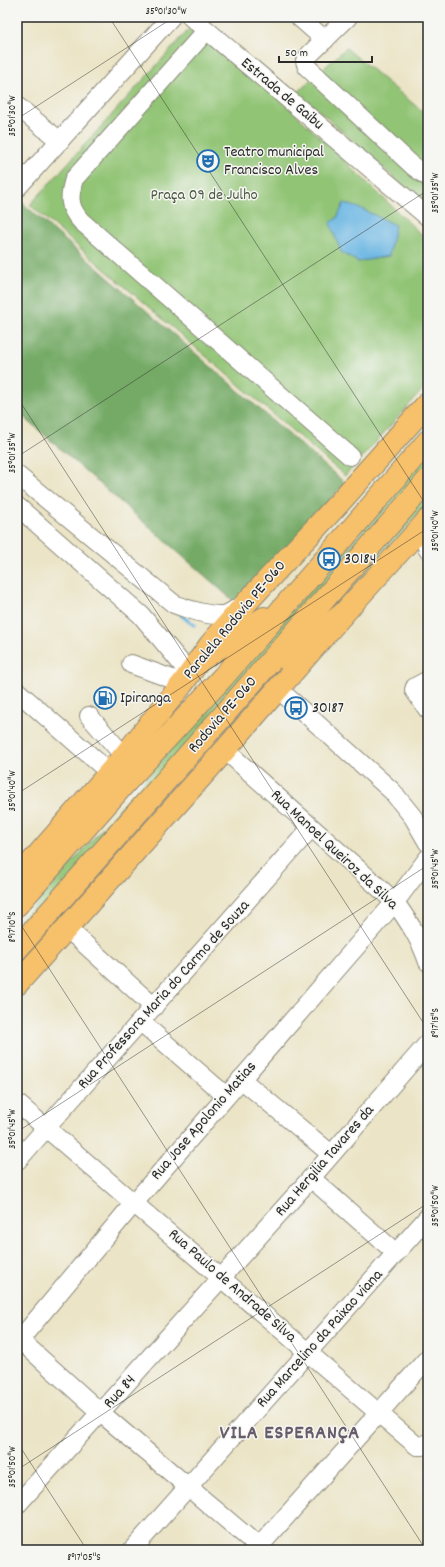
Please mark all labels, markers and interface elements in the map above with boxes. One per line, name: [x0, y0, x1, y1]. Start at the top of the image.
text: 35°01'30"W: [145, 5, 187, 19]
scale bar: [279, 38, 372, 64]
text: 50 m: [285, 45, 308, 62]
street label: Estrada de Gaibu: [235, 52, 329, 136]
text: 35°01'30"W: [6, 95, 20, 137]
place label: Teatro municipal Francisco Alves: [224, 141, 324, 182]
theatre icon: Teatro municipal Francisco Alves: [195, 148, 221, 174]
text: 35°01'35"W: [429, 173, 443, 213]
park label: Praça 09 de Julho: [150, 184, 258, 207]
text: 35°01'35"W: [6, 433, 20, 473]
text: 35°01'40"W: [429, 510, 443, 551]
bus stop icon: 30184: [316, 546, 342, 572]
place label: 30184: [344, 548, 376, 571]
street label: Paralela Rodovia PE-060: [178, 555, 292, 685]
street label: Rodovia PE-060: [183, 671, 263, 759]
fuel station icon: Ipiranga: [92, 685, 118, 711]
place label: Ipiranga: [120, 687, 171, 710]
bus stop icon: 30187: [283, 695, 309, 721]
place label: 30187: [312, 697, 344, 720]
text: 35°01'40"W: [6, 770, 20, 811]
street label: Rua Manoel Queiroz da Silva: [265, 785, 403, 916]
text: 35°01'45"W: [429, 849, 443, 889]
street label: Rua Professora Maria do Carmo de Souza: [73, 895, 256, 1095]
text: 8°17'10"S: [6, 912, 20, 942]
text: 8°17'15"S: [429, 1008, 443, 1038]
street label: Rua Jose Apolonio Matias: [146, 1056, 263, 1186]
street label: Rua Hergilia Tavares da: [270, 1100, 380, 1222]
text: 35°01'45"W: [6, 1109, 20, 1149]
text: 35°01'50"W: [429, 1185, 443, 1227]
street label: Rua Paulo de Andrade Silva: [163, 1224, 302, 1349]
street label: Rua Marcelino da Paixao viana: [251, 1264, 389, 1413]
street label: Rua 84: [98, 1370, 142, 1414]
district label: VILA ESPERANÇA: [220, 1420, 360, 1448]
text: 35°01'50"W: [6, 1446, 20, 1488]
text: 8°17'05"S: [67, 1551, 101, 1565]

